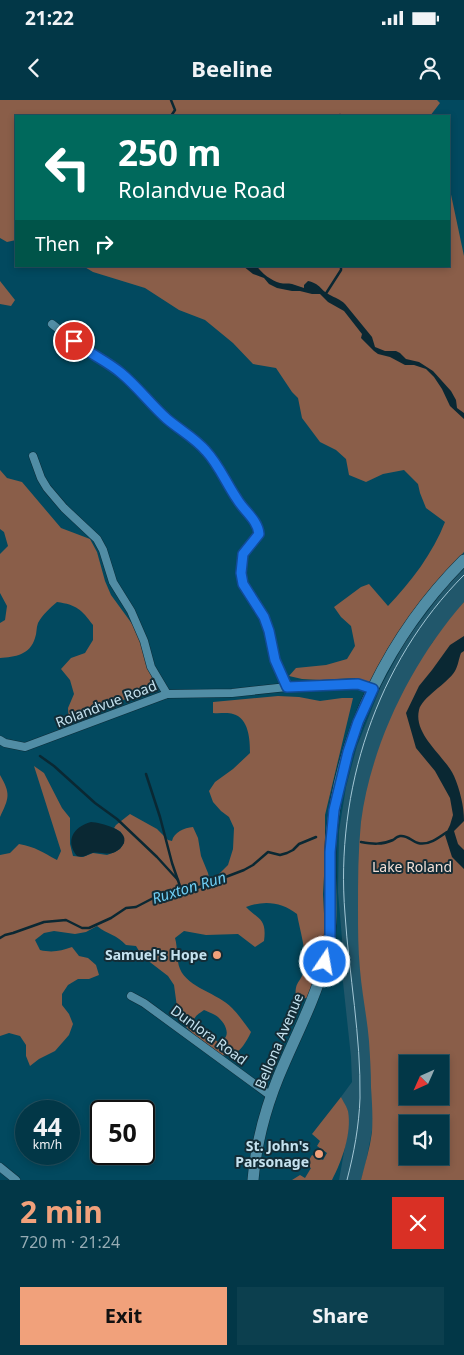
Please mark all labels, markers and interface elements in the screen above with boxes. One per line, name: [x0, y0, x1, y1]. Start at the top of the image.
text: 21:22: [25, 5, 74, 31]
text: Beeline: [191, 53, 273, 83]
icon: back: [20, 54, 48, 82]
icon: person: [416, 54, 444, 82]
text: 250 m: [118, 129, 221, 176]
icon: left: [35, 135, 100, 200]
text: Rolandvue Road: [118, 174, 286, 204]
icon: right: [90, 230, 118, 258]
text: Then: [35, 231, 80, 257]
pin: [53, 320, 95, 362]
icon: arrive: [60, 327, 88, 355]
street label: Rolandvue Road: [53, 676, 159, 732]
park label: Lake Roland: [372, 857, 452, 876]
water label: Ruxton Run: [149, 866, 228, 908]
position arrow: [298, 935, 350, 987]
place label: Samuel's Hope: [105, 945, 207, 964]
marker: Samuel's Hope: [211, 949, 223, 961]
street label: Bellona Avenue: [250, 990, 307, 1091]
street label: Dunlora Road: [167, 1000, 251, 1069]
north arrow: [399, 1055, 449, 1105]
map controls: [399, 1055, 449, 1165]
speed limit sign: 50: [90, 1100, 155, 1165]
text: 44: [33, 1109, 62, 1143]
button: sound: [399, 1115, 449, 1165]
text: km/h: [33, 1136, 62, 1153]
place label: St. John's Parsonage: [235, 1136, 309, 1171]
marker: St. John's Parsonage: [313, 1148, 325, 1160]
text: 2 min: [20, 1191, 103, 1232]
button: close: [392, 1197, 444, 1249]
text: 720 m · 21:24: [20, 1231, 120, 1253]
button: Exit: [20, 1287, 227, 1345]
button: Share: [237, 1287, 444, 1345]

